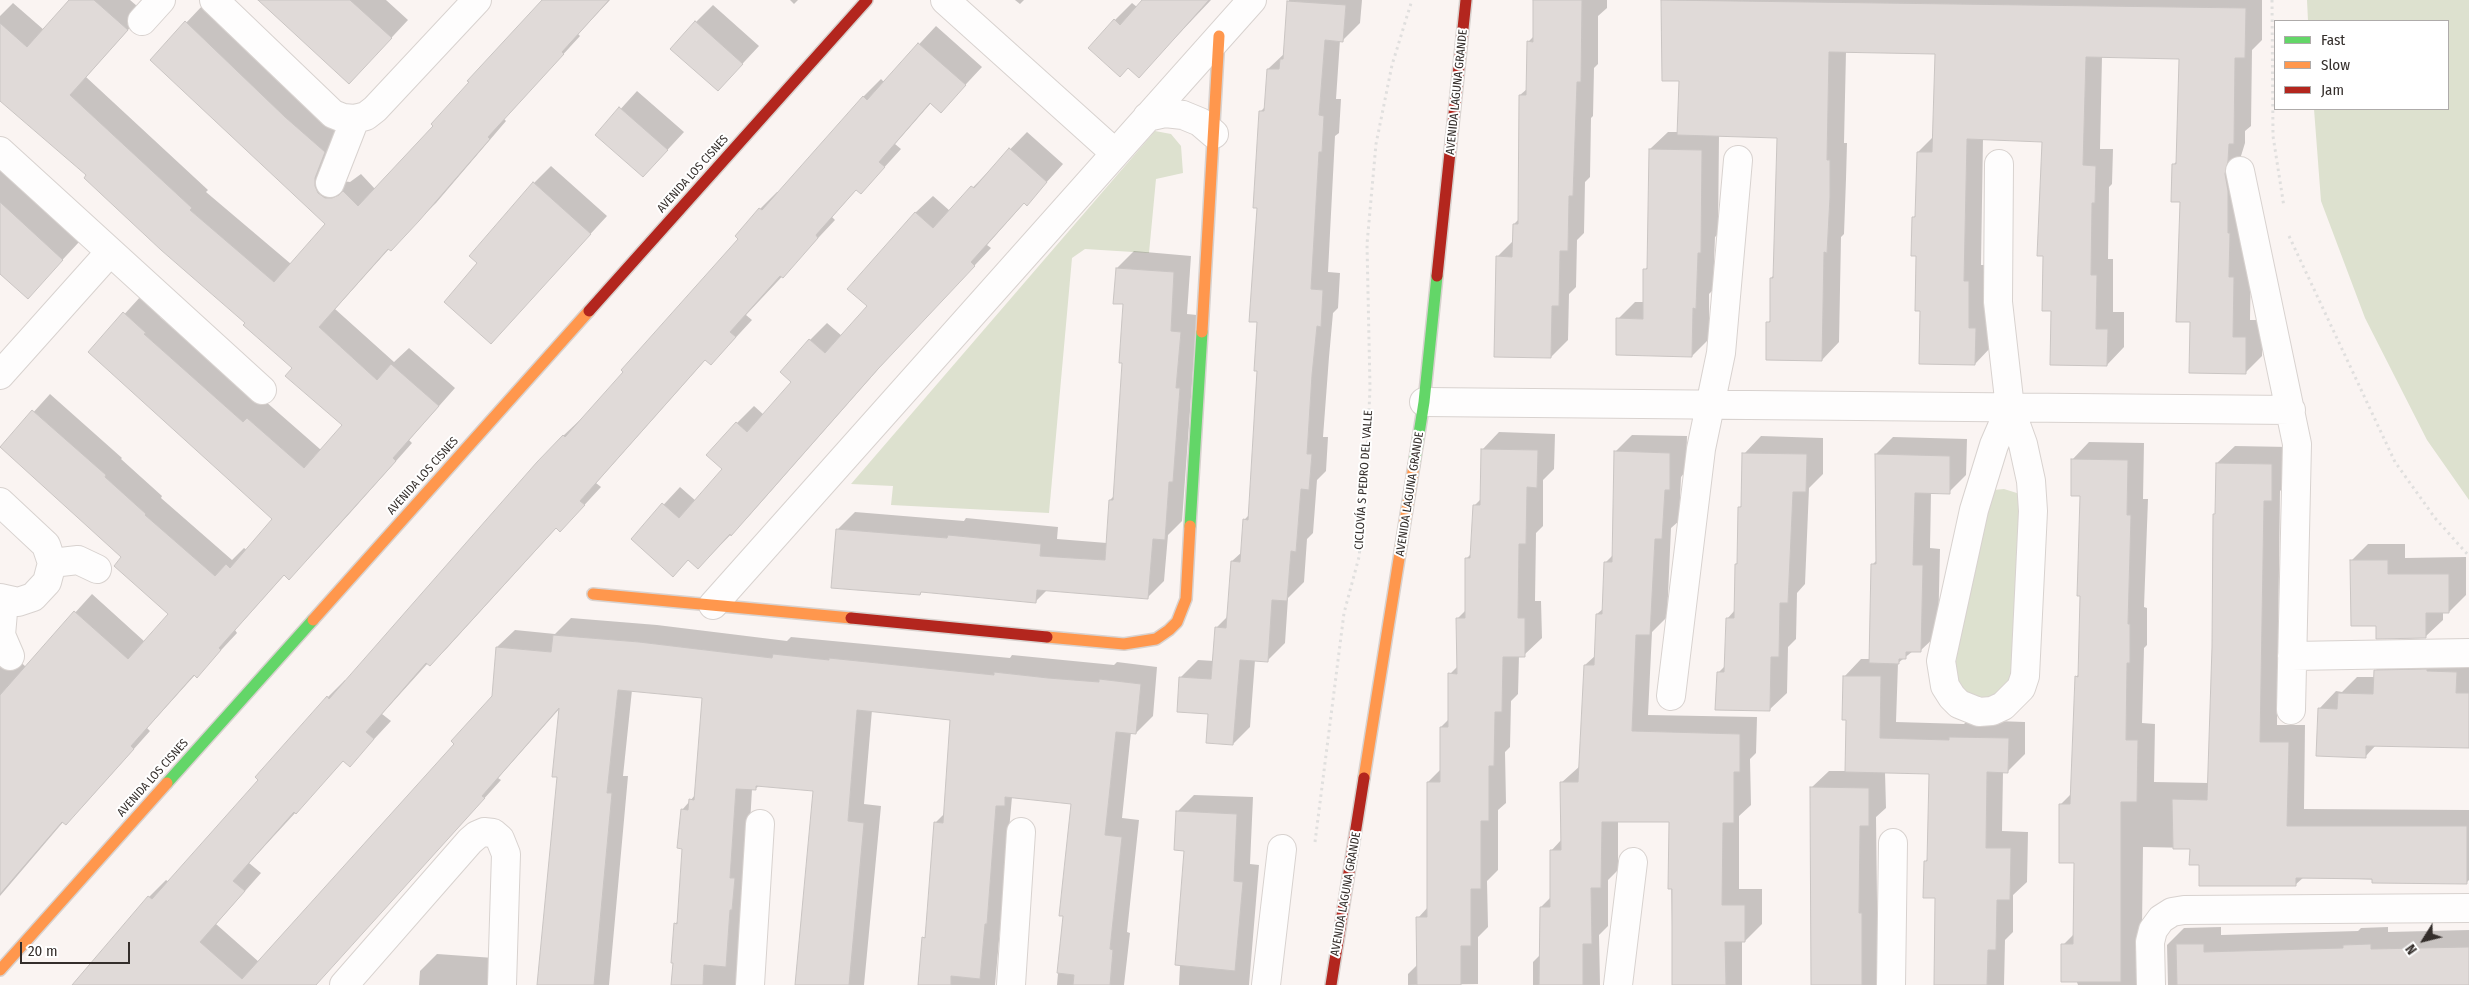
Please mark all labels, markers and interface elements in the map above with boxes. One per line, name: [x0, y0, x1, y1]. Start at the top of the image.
legend: [2274, 20, 2449, 110]
street label: AVENIDA LAGUNA GRANDE: [1443, 29, 1471, 155]
text: Fast: [2321, 31, 2345, 49]
text: Slow: [2321, 56, 2350, 74]
text: Jam: [2321, 81, 2344, 99]
street label: AVENIDA LOS CISNES: [654, 132, 732, 216]
street label: CICLOVÍA S PEDRO DEL VALLE: [1352, 410, 1376, 550]
street label: AVENIDA LAGUNA GRANDE: [1393, 431, 1427, 557]
street label: AVENIDA LOS CISNES: [384, 434, 462, 518]
street label: AVENIDA LOS CISNES: [114, 736, 192, 820]
street label: AVENIDA LAGUNA GRANDE: [1328, 831, 1364, 957]
north arrow: [2399, 915, 2449, 965]
scale bar: [22, 932, 132, 964]
text: N: [2402, 941, 2421, 958]
text: 20 m: [28, 942, 58, 960]

